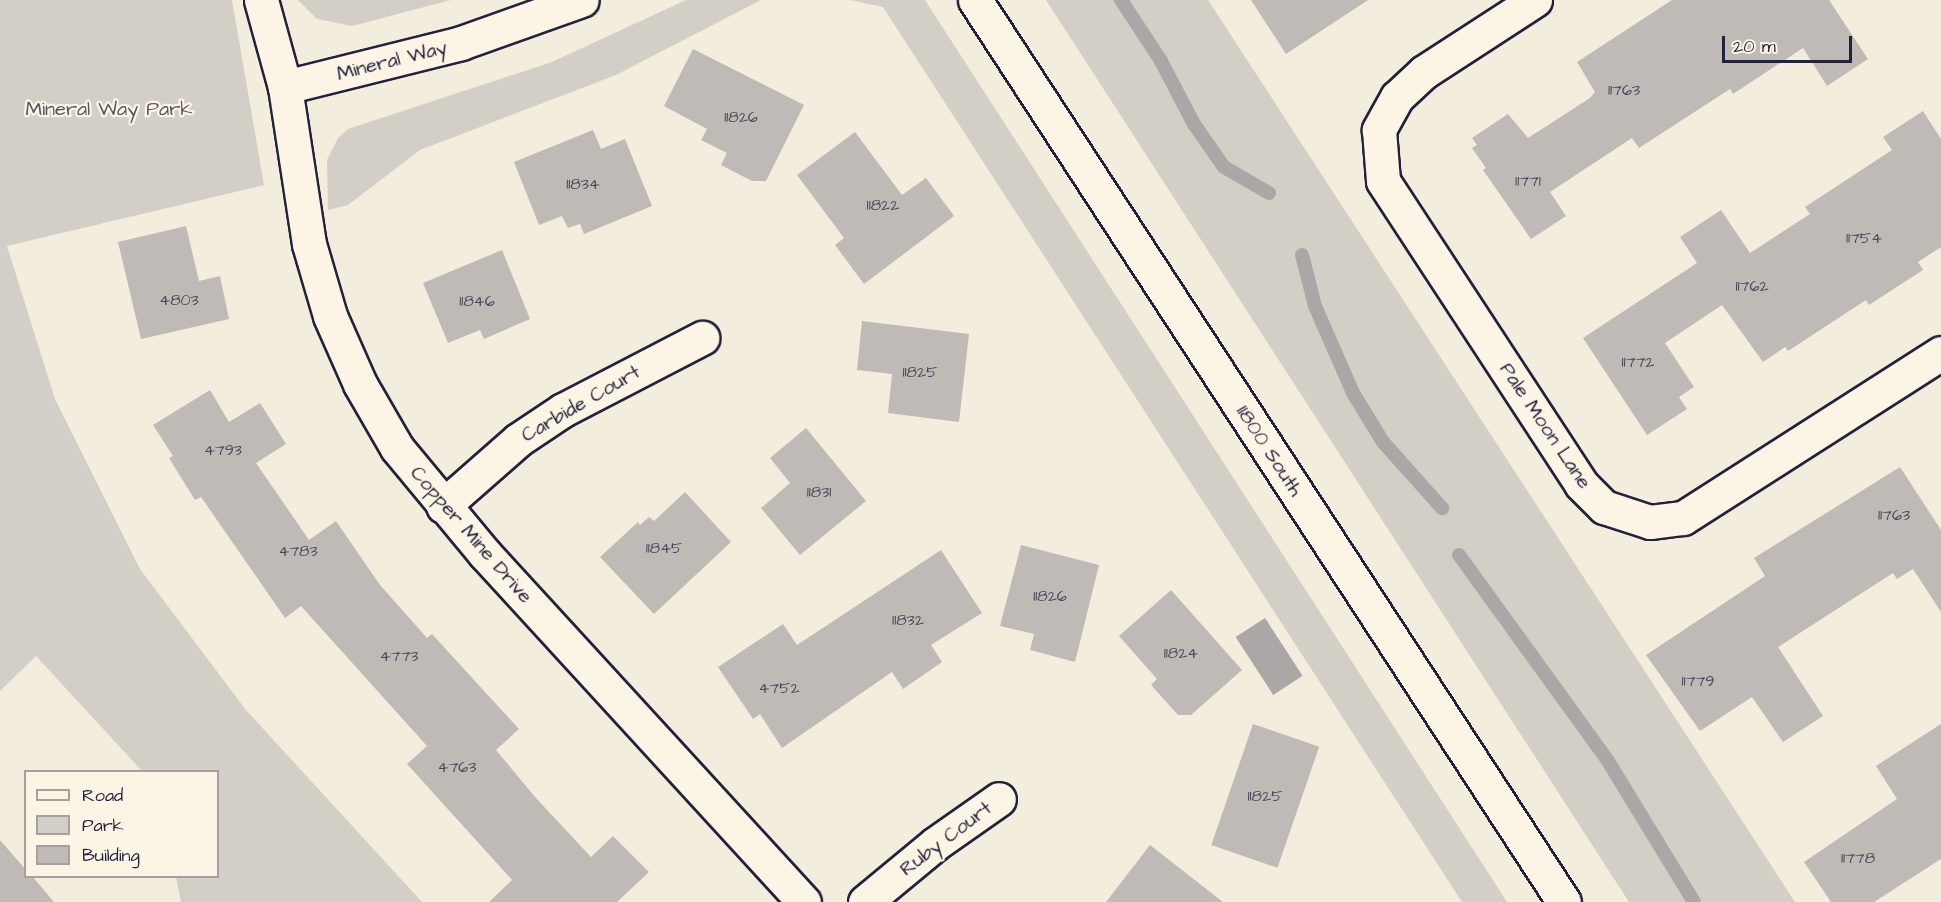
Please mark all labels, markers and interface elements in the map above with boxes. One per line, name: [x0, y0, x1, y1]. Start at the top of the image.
scale bar: [1725, 24, 1856, 62]
text: 20 m: [1733, 34, 1776, 59]
street label: Mineral Way: [334, 36, 450, 86]
house number: 11763: [1608, 80, 1640, 100]
park label: Mineral Way Park: [26, 97, 192, 121]
house number: 11826: [724, 107, 758, 127]
house number: 11771: [1515, 171, 1541, 191]
house number: 11834: [566, 174, 600, 194]
house number: 11822: [867, 195, 899, 215]
house number: 11754: [1846, 228, 1882, 248]
house number: 11762: [1735, 276, 1769, 296]
house number: 4803: [159, 290, 199, 310]
house number: 11846: [459, 291, 495, 311]
house number: 11772: [1622, 352, 1654, 372]
street label: Pale Moon Lane: [1494, 358, 1596, 494]
street label: Carbide Court: [517, 360, 645, 448]
house number: 11825: [903, 362, 937, 382]
street label: 11800 South: [1231, 401, 1307, 501]
house number: 4793: [204, 440, 242, 460]
street label: Copper Mine Drive: [405, 461, 537, 609]
house number: 11831: [807, 482, 831, 502]
house number: 11763: [1878, 505, 1910, 525]
house number: 11845: [646, 538, 682, 558]
house number: 4783: [278, 541, 318, 561]
house number: 11826: [1033, 586, 1067, 606]
house number: 11832: [892, 610, 924, 630]
house number: 11824: [1164, 643, 1198, 663]
house number: 4773: [380, 646, 418, 666]
house number: 11779: [1682, 671, 1714, 691]
house number: 4752: [758, 678, 800, 698]
house number: 4763: [438, 757, 476, 777]
legend: [24, 770, 219, 878]
text: Road: [82, 783, 123, 808]
house number: 11825: [1248, 786, 1282, 806]
street label: Ruby Court: [895, 797, 997, 881]
text: Park: [82, 813, 124, 838]
text: Building: [82, 843, 140, 868]
house number: 11778: [1841, 848, 1875, 868]

